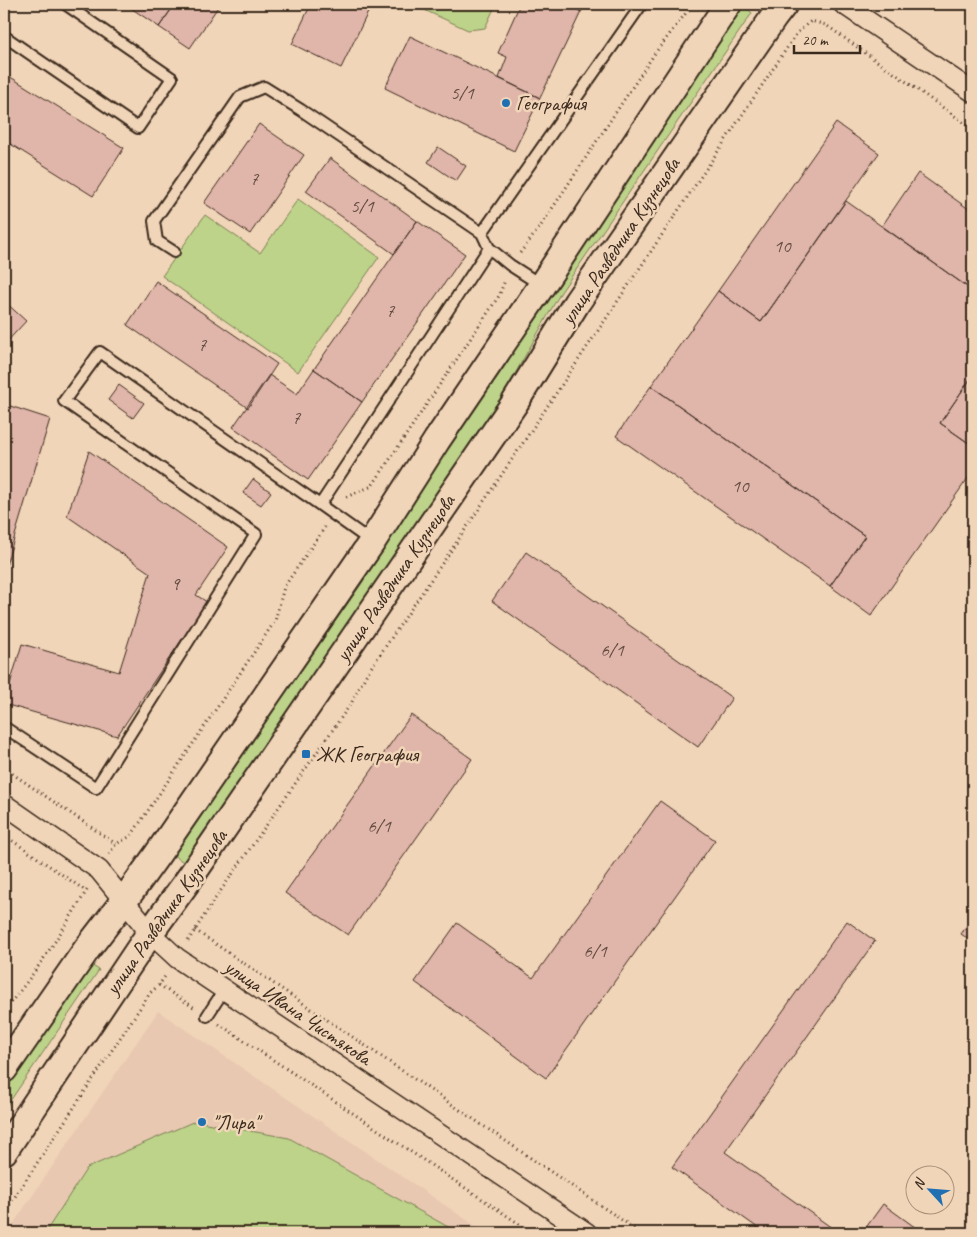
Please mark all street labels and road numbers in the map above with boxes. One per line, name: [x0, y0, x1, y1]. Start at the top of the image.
street label: улица Разведчика Кузнецова: [553, 151, 686, 331]
street label: улица Разведчика Кузнецова: [328, 488, 461, 668]
street label: улица Разведчика Кузнецова: [98, 823, 234, 1001]
street label: улица Ивана Чистякова: [218, 952, 378, 1072]

